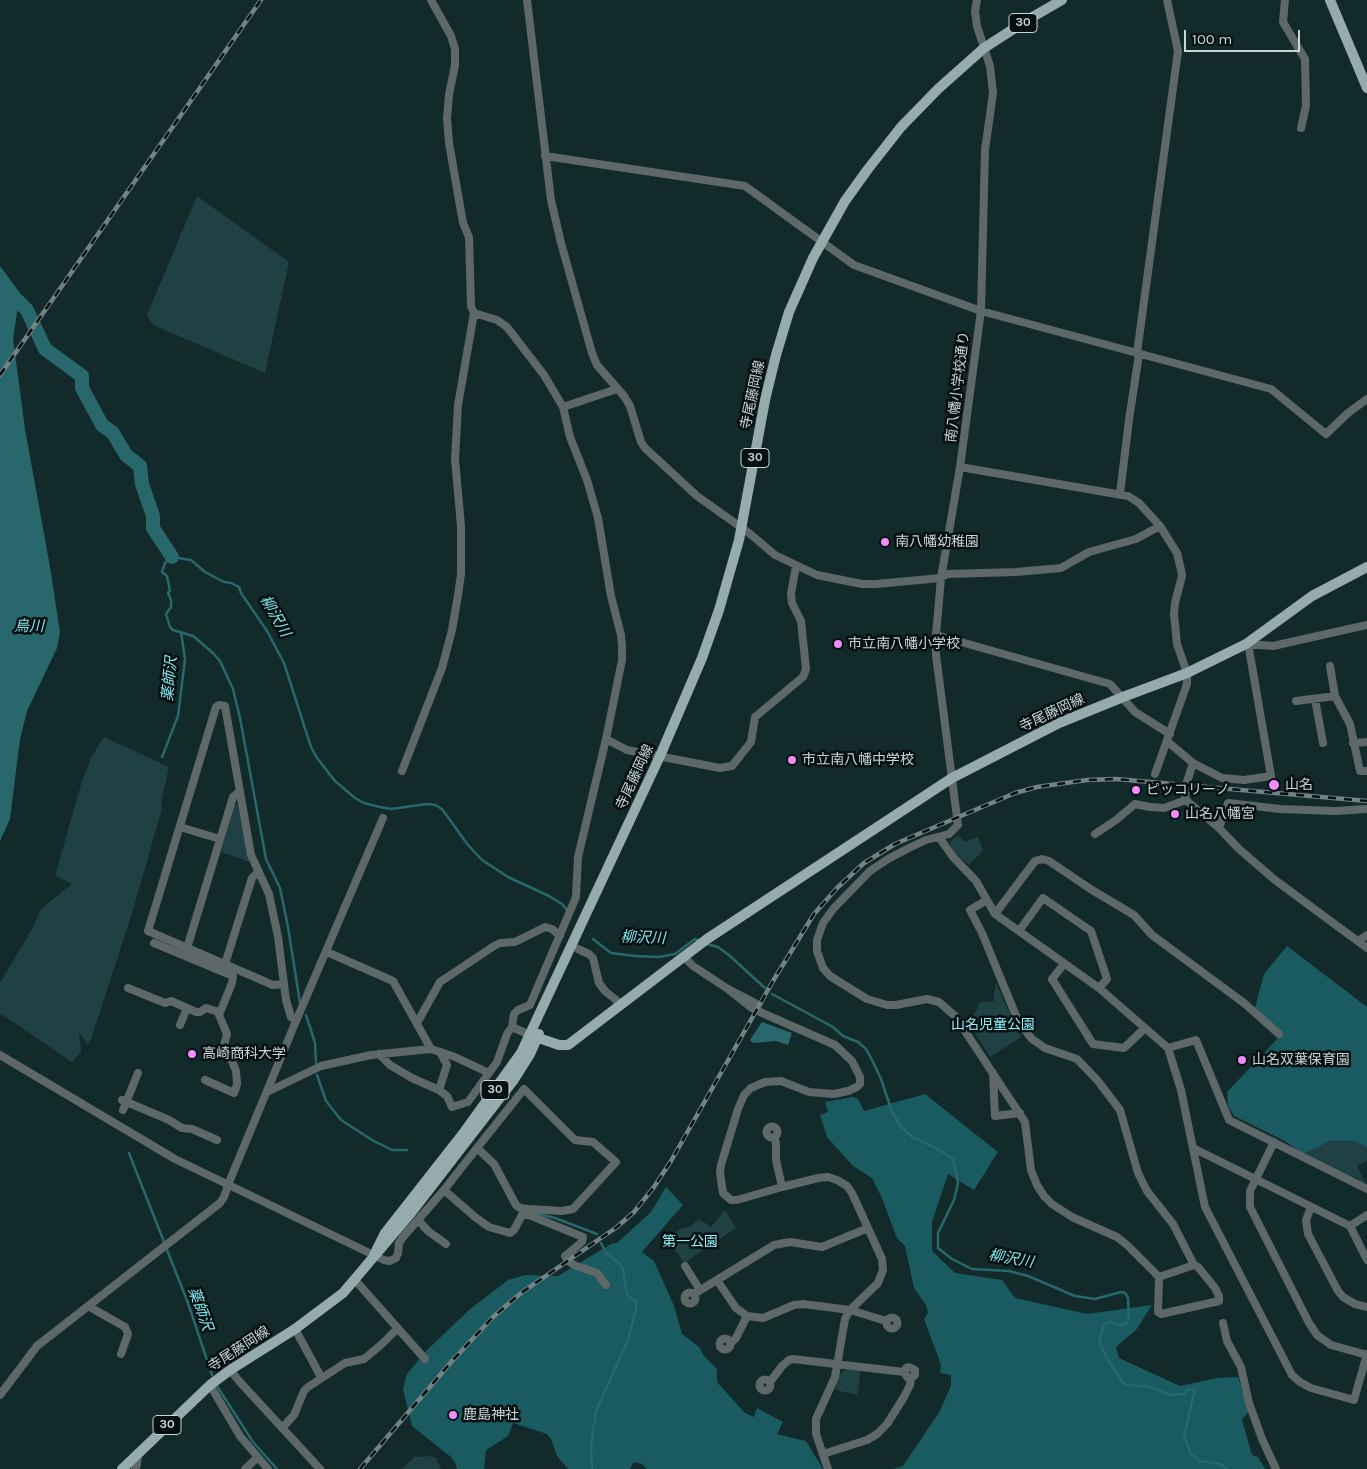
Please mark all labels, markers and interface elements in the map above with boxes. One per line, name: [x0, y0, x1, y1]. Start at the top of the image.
road number: 30: [1009, 13, 1037, 32]
scale bar: [1187, 20, 1303, 52]
text: 100 m: [1192, 30, 1232, 48]
street label: 南八幡小学校通り: [943, 330, 973, 444]
street label: 寺尾藤岡線: [738, 359, 768, 431]
road number: 30: [741, 448, 769, 468]
place label: 南八幡幼稚園: [895, 534, 979, 550]
marker: 南八幡幼稚園: [879, 536, 891, 548]
water label: 柳沢川: [256, 592, 294, 640]
water label: 烏川: [14, 618, 44, 636]
place label: 市立南八幡小学校: [848, 636, 960, 652]
marker: 市立南八幡小学校: [832, 638, 844, 650]
water label: 薬師沢: [159, 656, 181, 702]
street label: 寺尾藤岡線: [1017, 691, 1087, 735]
street label: 寺尾藤岡線: [613, 742, 657, 812]
place label: 市立南八幡中学校: [802, 752, 914, 768]
marker: 市立南八幡中学校: [786, 754, 798, 766]
place label: 山名: [1285, 777, 1313, 793]
marker: 山名: [1267, 778, 1281, 792]
place label: ピッコリーノ: [1146, 782, 1230, 798]
marker: ピッコリーノ: [1130, 784, 1142, 796]
place label: 山名八幡宮: [1185, 806, 1255, 822]
marker: 山名八幡宮: [1169, 808, 1181, 820]
water label: 柳沢川: [620, 928, 666, 948]
park label: 山名児童公園: [951, 1017, 1035, 1033]
place label: 高崎商科大学: [202, 1046, 286, 1062]
marker: 高崎商科大学: [186, 1048, 198, 1060]
place label: 山名双葉保育園: [1252, 1052, 1350, 1068]
marker: 山名双葉保育園: [1236, 1054, 1248, 1066]
road number: 30: [481, 1080, 509, 1100]
park label: 第一公園: [662, 1234, 718, 1250]
water label: 柳沢川: [987, 1246, 1035, 1272]
water label: 薬師沢: [184, 1285, 216, 1333]
street label: 寺尾藤岡線: [205, 1323, 273, 1375]
place label: 鹿島神社: [463, 1407, 519, 1423]
marker: 鹿島神社: [447, 1409, 459, 1421]
road number: 30: [153, 1416, 181, 1434]

